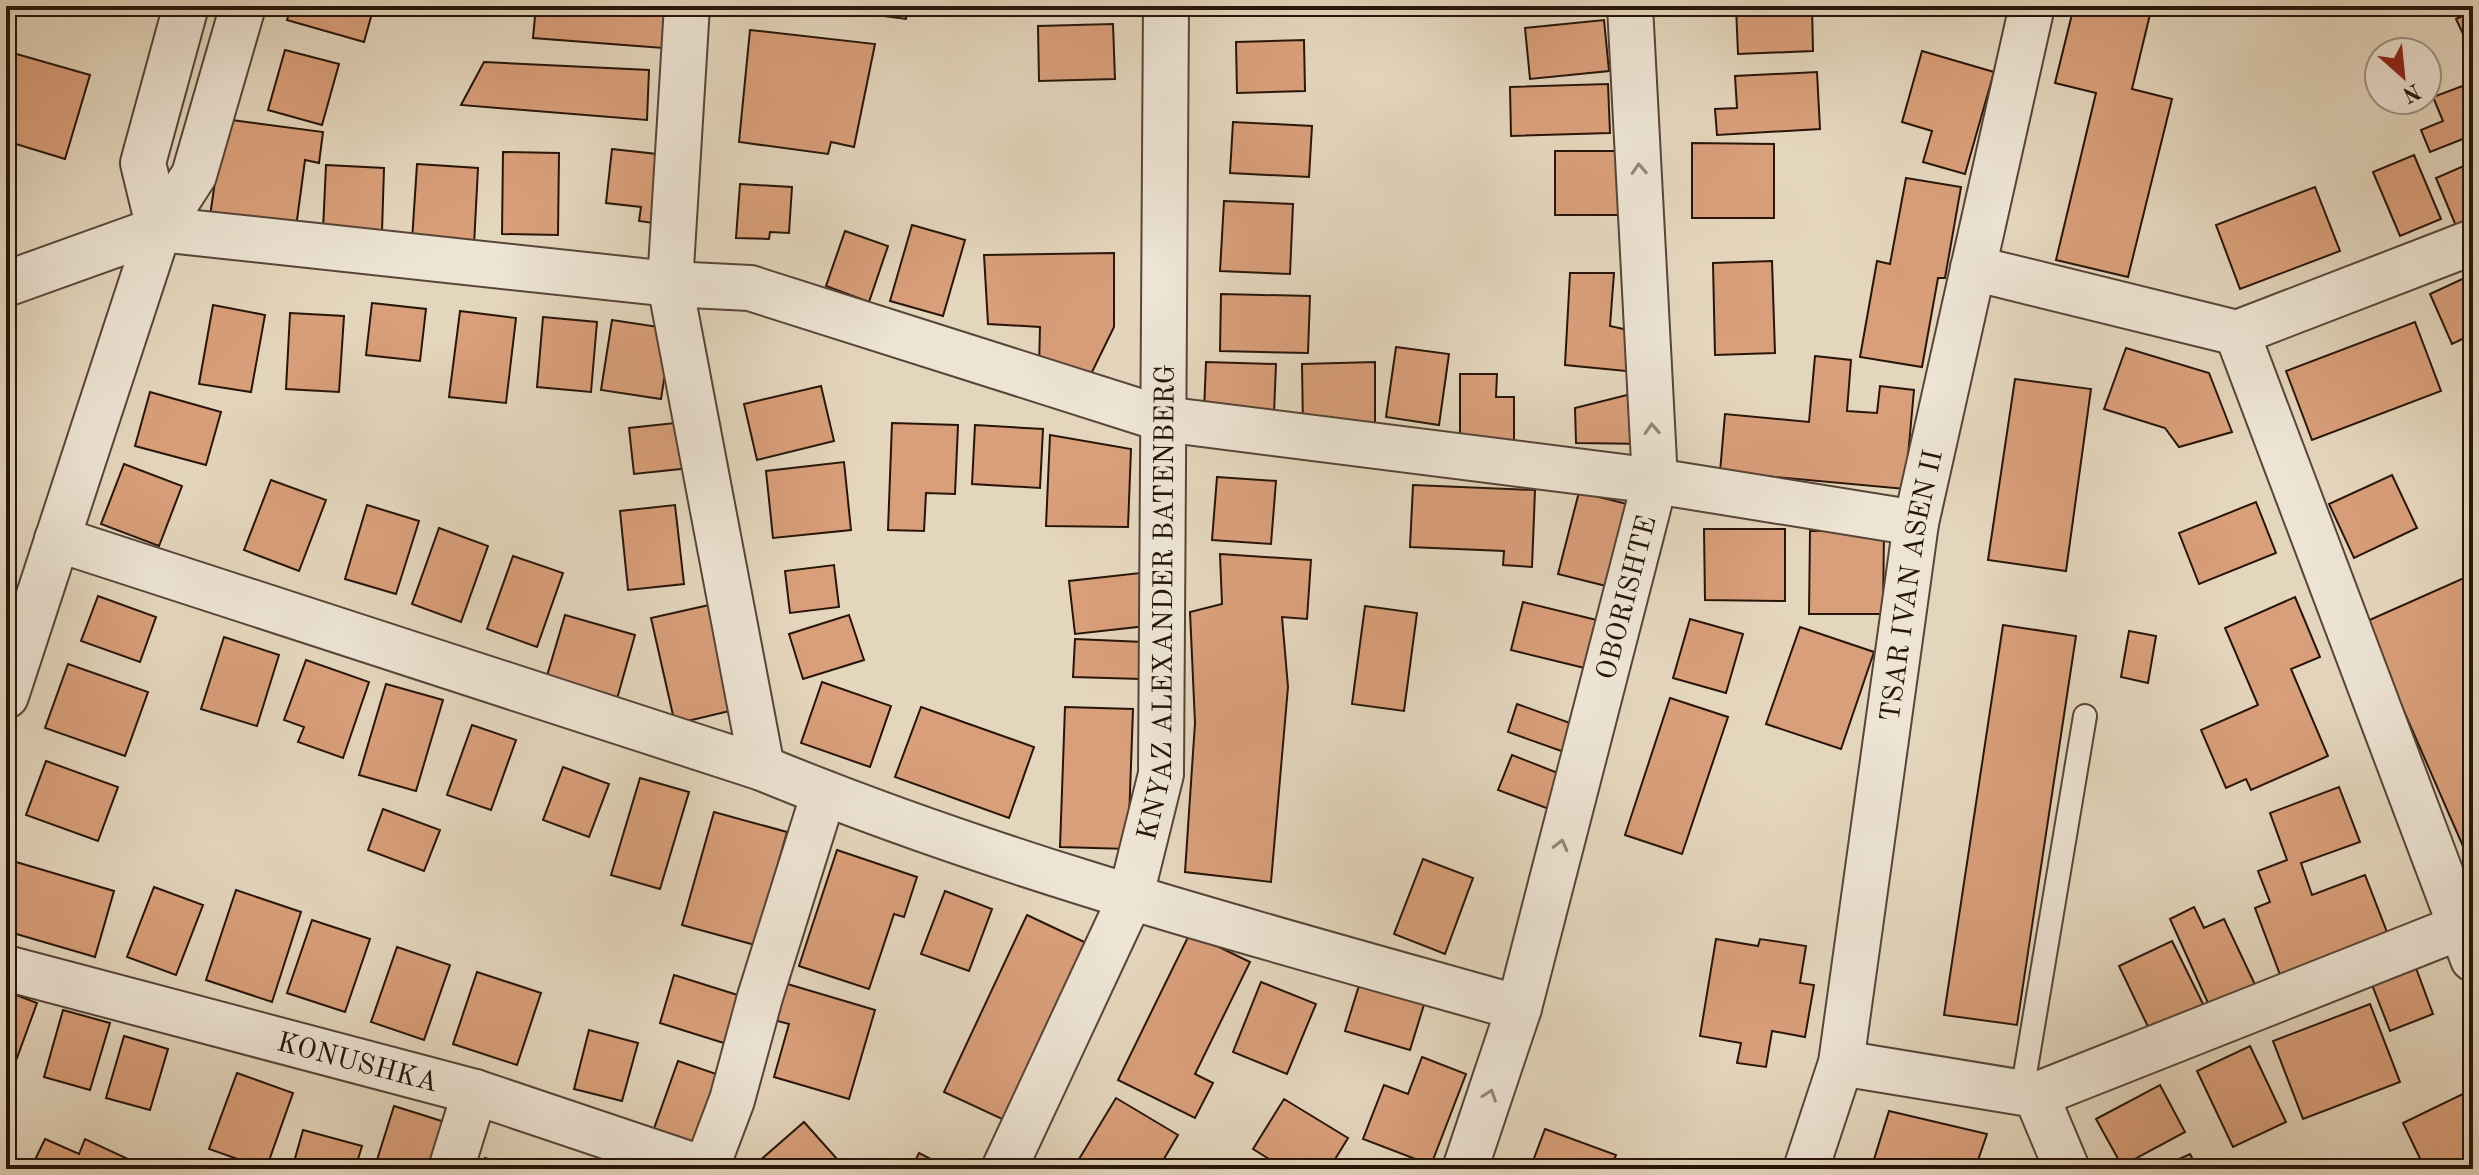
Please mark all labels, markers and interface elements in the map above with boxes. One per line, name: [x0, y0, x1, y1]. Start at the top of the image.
north arrow: [2363, 36, 2443, 116]
text: N: [2399, 78, 2424, 106]
one-way arrow: [1630, 162, 1647, 175]
street label: KNYAZ ALEXANDER BATENBERG: [1134, 364, 1181, 843]
one-way arrow: [1644, 422, 1661, 435]
street label: TSAR IVAN ASEN II: [1878, 448, 1949, 724]
street label: OBORISHTE: [1593, 513, 1662, 683]
one-way arrow: [1552, 839, 1569, 853]
street label: KONUSHKA: [274, 1029, 441, 1099]
one-way arrow: [1480, 1089, 1496, 1103]

